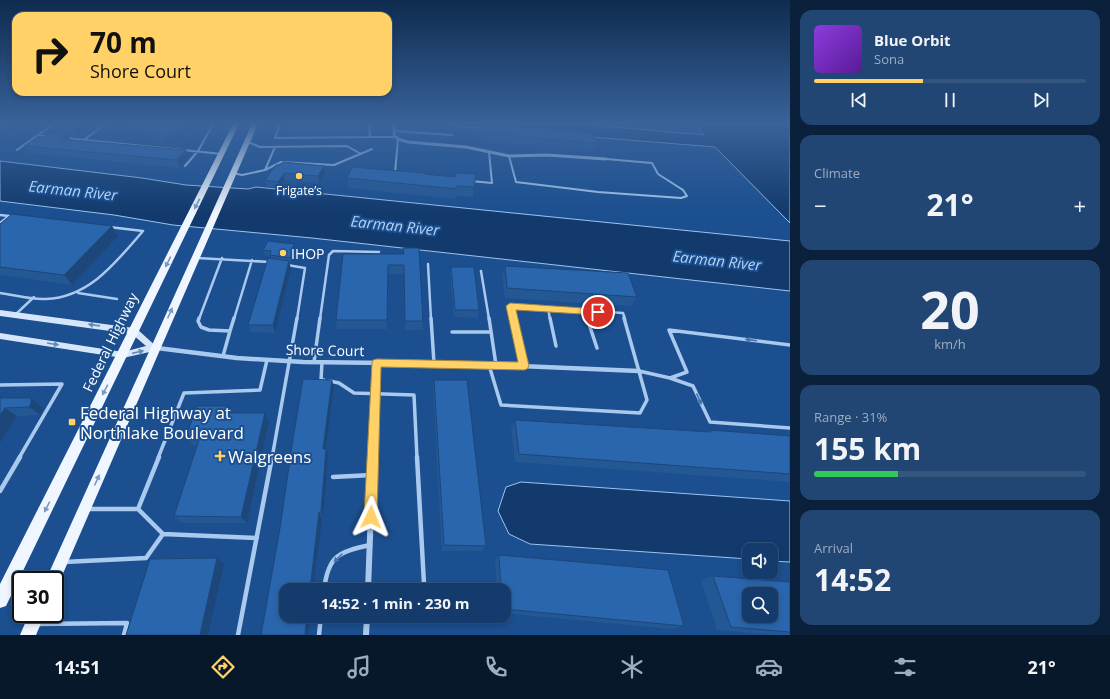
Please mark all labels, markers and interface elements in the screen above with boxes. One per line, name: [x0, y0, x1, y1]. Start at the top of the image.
text: 70 m: [90, 23, 157, 61]
icon: right: [24, 28, 76, 80]
text: Blue Orbit: [874, 30, 951, 50]
text: Sona: [874, 50, 904, 68]
text: Shore Court: [90, 59, 191, 83]
icon: previous: [848, 89, 870, 111]
icon: pause: [939, 89, 961, 111]
icon: next: [1030, 89, 1052, 111]
text: Climate: [814, 164, 860, 182]
marker: Frigate’s: [294, 171, 304, 181]
water label: Earman River: [28, 175, 119, 205]
place label: Frigate’s: [276, 182, 322, 199]
text: 21°: [926, 184, 974, 225]
text: −: [814, 190, 827, 220]
text: +: [1073, 190, 1086, 220]
one-way arrow: [194, 198, 200, 210]
water label: Earman River: [350, 210, 441, 240]
place label: IHOP: [291, 244, 325, 263]
water label: Earman River: [672, 245, 763, 275]
marker: IHOP: [278, 248, 288, 258]
one-way arrow: [165, 256, 172, 267]
text: 20: [920, 273, 980, 344]
street label: Federal Highway: [78, 288, 143, 395]
pin: [581, 295, 615, 329]
icon: arrive: [587, 301, 609, 323]
one-way arrow: [167, 307, 173, 318]
one-way arrow: [88, 322, 100, 329]
text: km/h: [934, 335, 966, 353]
one-way arrow: [745, 337, 757, 343]
street label: Shore Court: [286, 340, 364, 360]
one-way arrow: [47, 342, 59, 348]
one-way arrow: [132, 348, 145, 354]
one-way arrow: [102, 385, 108, 396]
one-way arrow: [696, 393, 703, 405]
place label: Federal Highway at Northlake Boulevard: [80, 401, 244, 444]
text: Range · 31%: [814, 408, 887, 426]
marker: Federal Highway at Northlake Boulevard: [67, 417, 77, 427]
text: 155 km: [814, 428, 921, 469]
place label: Walgreens: [228, 445, 311, 468]
marker: Walgreens: [215, 451, 225, 461]
one-way arrow: [94, 474, 100, 485]
position arrow: [350, 496, 392, 538]
one-way arrow: [44, 501, 50, 512]
text: Arrival: [814, 539, 853, 557]
map controls: [742, 543, 778, 623]
button: sound: [742, 543, 778, 579]
one-way arrow: [333, 553, 342, 563]
text: 14:52: [814, 559, 891, 600]
speed limit sign: 30: [12, 571, 64, 623]
button: search: [742, 587, 778, 623]
text: 14:52 · 1 min · 230 m: [321, 593, 469, 613]
icon: directions: [209, 653, 237, 681]
icon: music: [345, 653, 373, 681]
icon: phone: [482, 653, 510, 681]
icon: climate: [618, 653, 646, 681]
icon: car: [755, 653, 783, 681]
icon: filters: [891, 653, 919, 681]
text: 14:51: [54, 655, 101, 679]
text: 21°: [1027, 655, 1056, 679]

